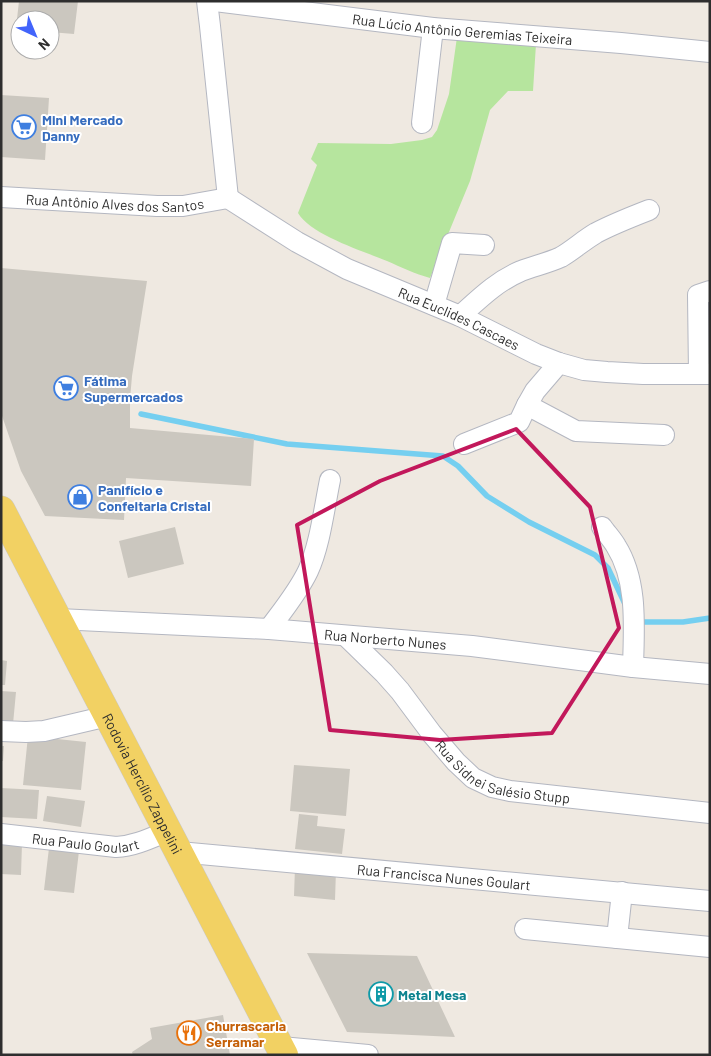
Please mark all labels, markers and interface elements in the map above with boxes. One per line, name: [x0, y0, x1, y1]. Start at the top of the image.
north arrow: [10, 10, 60, 60]
street label: Rua Lúcio Antônio Geremias Teixeira: [351, 10, 573, 48]
text: N: [35, 35, 54, 54]
place label: Mini Mercado Danny: [42, 111, 123, 144]
supermarket icon: Mini Mercado Danny: [11, 114, 37, 140]
street label: Rua Antônio Alves dos Santos: [25, 190, 205, 215]
street label: Rua Euclides Cascaes: [396, 283, 523, 353]
place label: Fátima Supermercados: [84, 372, 183, 405]
supermarket icon: Fátima Supermercados: [53, 375, 79, 401]
place label: Panifício e Confeitaria Cristal: [98, 481, 211, 514]
shop icon: Panifício e Confeitaria Cristal: [67, 484, 93, 510]
street label: Rua Norberto Nunes: [324, 625, 447, 652]
street label: Rodovia Hercílio Zappelini: [99, 710, 186, 857]
street label: Rua Sidnei Salésio Stupp: [432, 736, 571, 806]
street label: Rua Paulo Goulart: [31, 829, 141, 856]
street label: Rua Francisca Nunes Goulart: [356, 860, 531, 893]
building icon: Metal Mesa: [368, 981, 394, 1007]
place label: Metal Mesa: [398, 986, 466, 1003]
place label: Churrascaria Serramar: [206, 1017, 286, 1050]
restaurant icon: Churrascaria Serramar: [176, 1020, 202, 1046]

